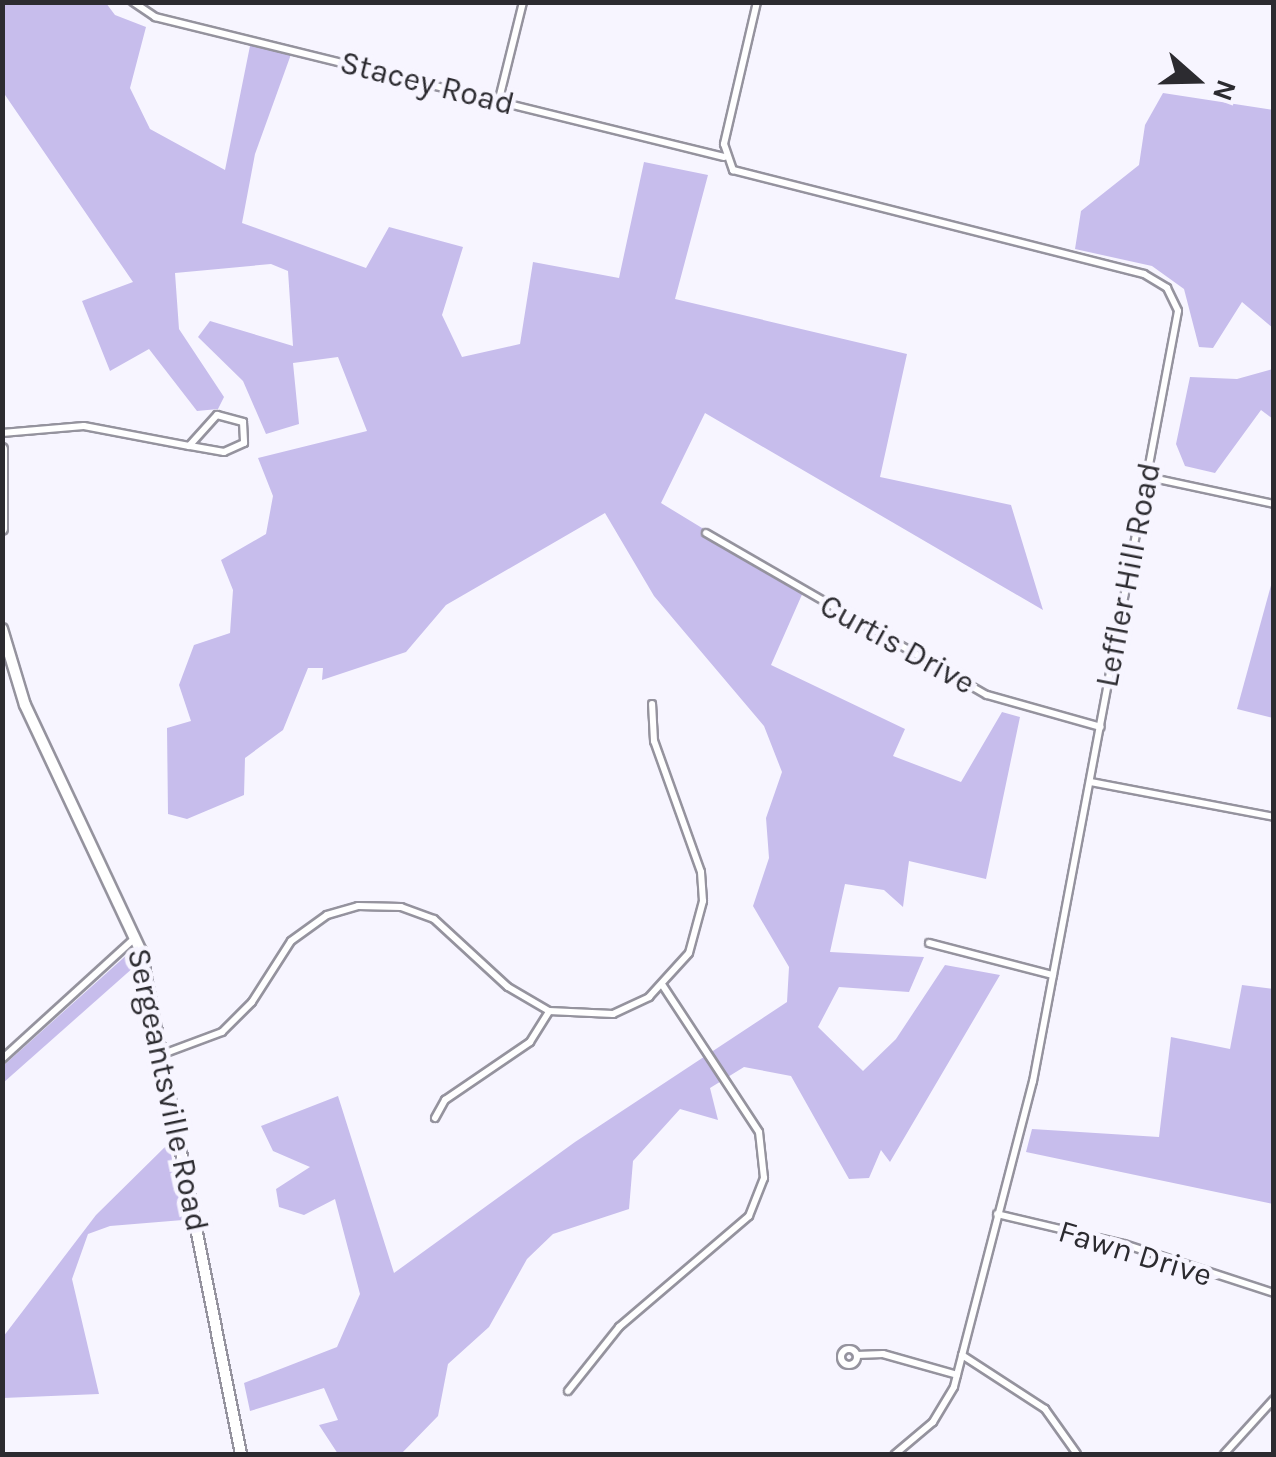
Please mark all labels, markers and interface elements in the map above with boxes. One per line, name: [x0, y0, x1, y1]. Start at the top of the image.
north arrow: [1146, 30, 1246, 130]
street label: Stacey Road: [336, 44, 518, 124]
text: N: [1206, 75, 1244, 106]
street label: Leffler Hill Road: [1088, 459, 1170, 691]
street label: Curtis Drive: [813, 587, 981, 703]
street label: Sergeantsville Road: [118, 945, 216, 1235]
street label: Fawn Drive: [1054, 1212, 1216, 1296]

